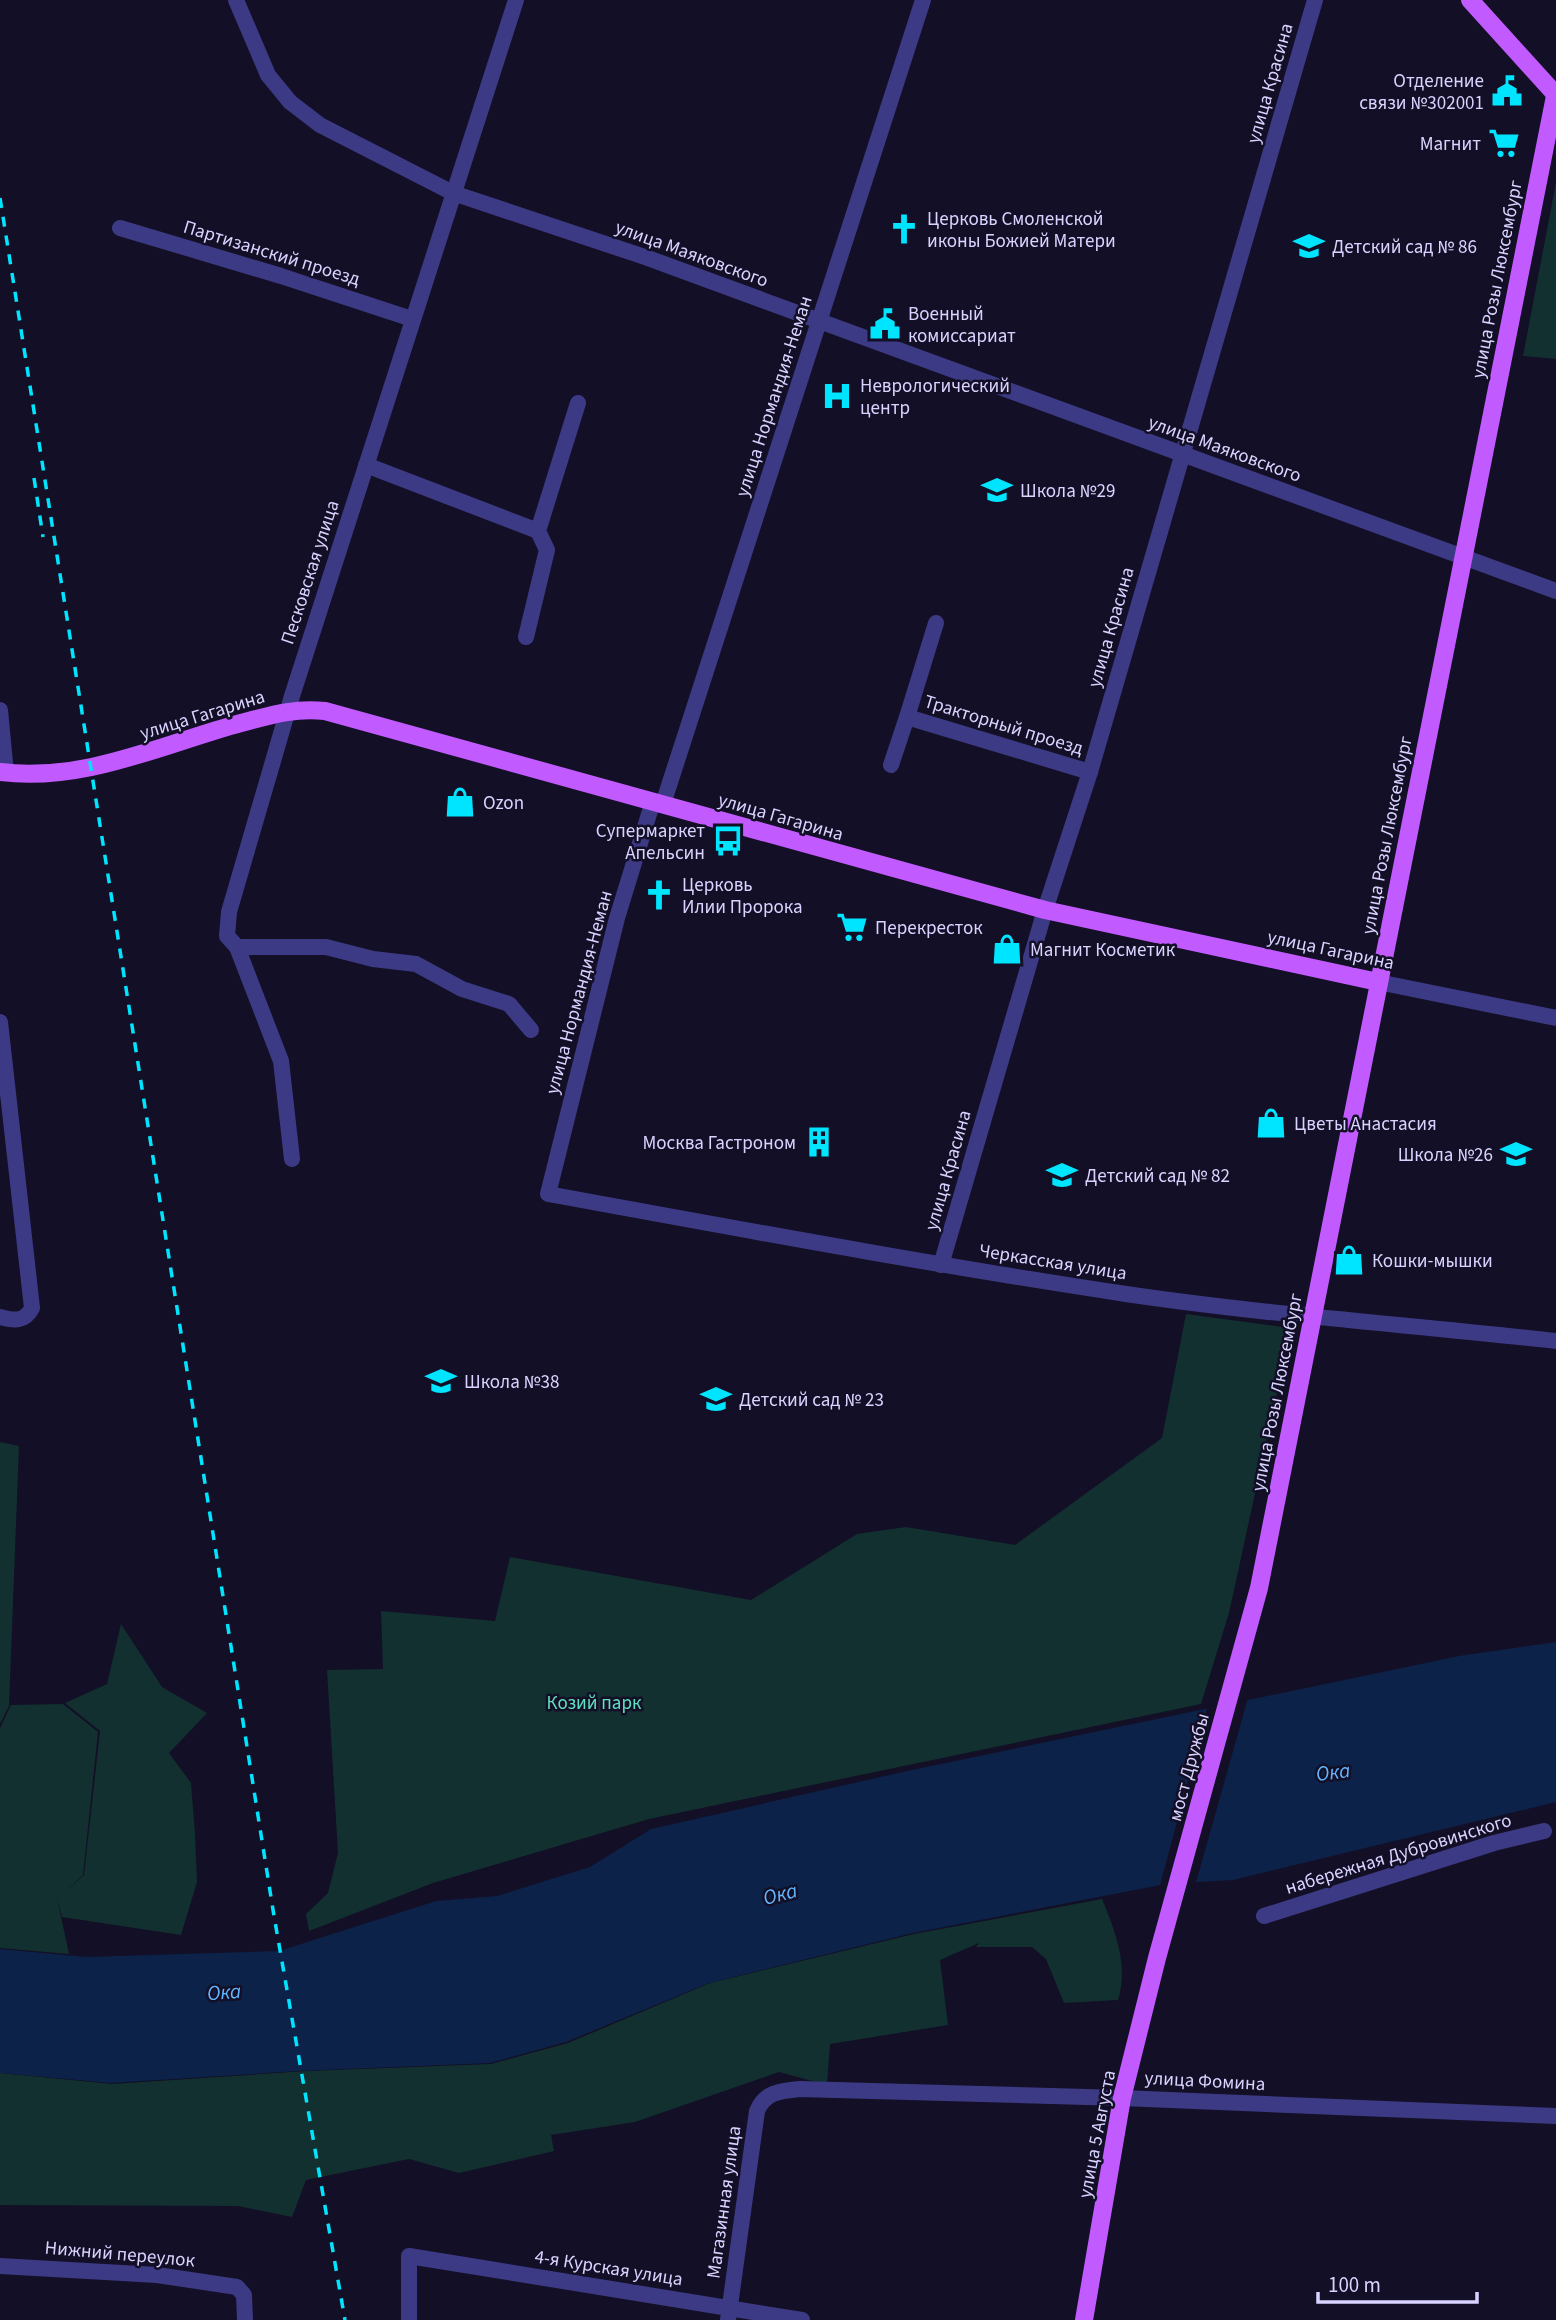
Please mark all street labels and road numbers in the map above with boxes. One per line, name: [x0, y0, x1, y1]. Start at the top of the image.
street label: улица Красина: [1240, 20, 1301, 147]
street label: улица Розы Люксембург: [1465, 178, 1530, 381]
street label: Партизанский проезд: [180, 214, 363, 293]
street label: улица Маяковского: [611, 214, 772, 295]
street label: улица Нормандия-Неман: [729, 293, 820, 500]
street label: улица Маяковского: [1144, 409, 1305, 490]
street label: Песковская улица: [274, 497, 346, 648]
street label: улица Красина: [1081, 564, 1142, 691]
street label: улица Гагарина: [137, 684, 268, 747]
street label: Тракторный проезд: [921, 688, 1086, 762]
street label: улица Розы Люксембург: [1355, 734, 1420, 937]
street label: улица Гагарина: [715, 787, 846, 848]
street label: улица Нормандия-Неман: [539, 888, 620, 1097]
street label: улица Гагарина: [1265, 924, 1397, 977]
street label: улица Красина: [918, 1107, 979, 1234]
street label: Черкасская улица: [977, 1237, 1129, 1287]
street label: улица Розы Люксембург: [1245, 1291, 1310, 1494]
street label: мост Дружбы: [1162, 1710, 1217, 1825]
street label: набережная Дубровинского: [1282, 1807, 1515, 1902]
street label: улица Фомина: [1144, 2065, 1266, 2098]
street label: улица 5 Августа: [1072, 2068, 1123, 2200]
street label: Магазинная улица: [700, 2124, 749, 2280]
street label: Нижний переулок: [44, 2234, 197, 2275]
street label: 4-я Курская улица: [533, 2243, 685, 2294]

